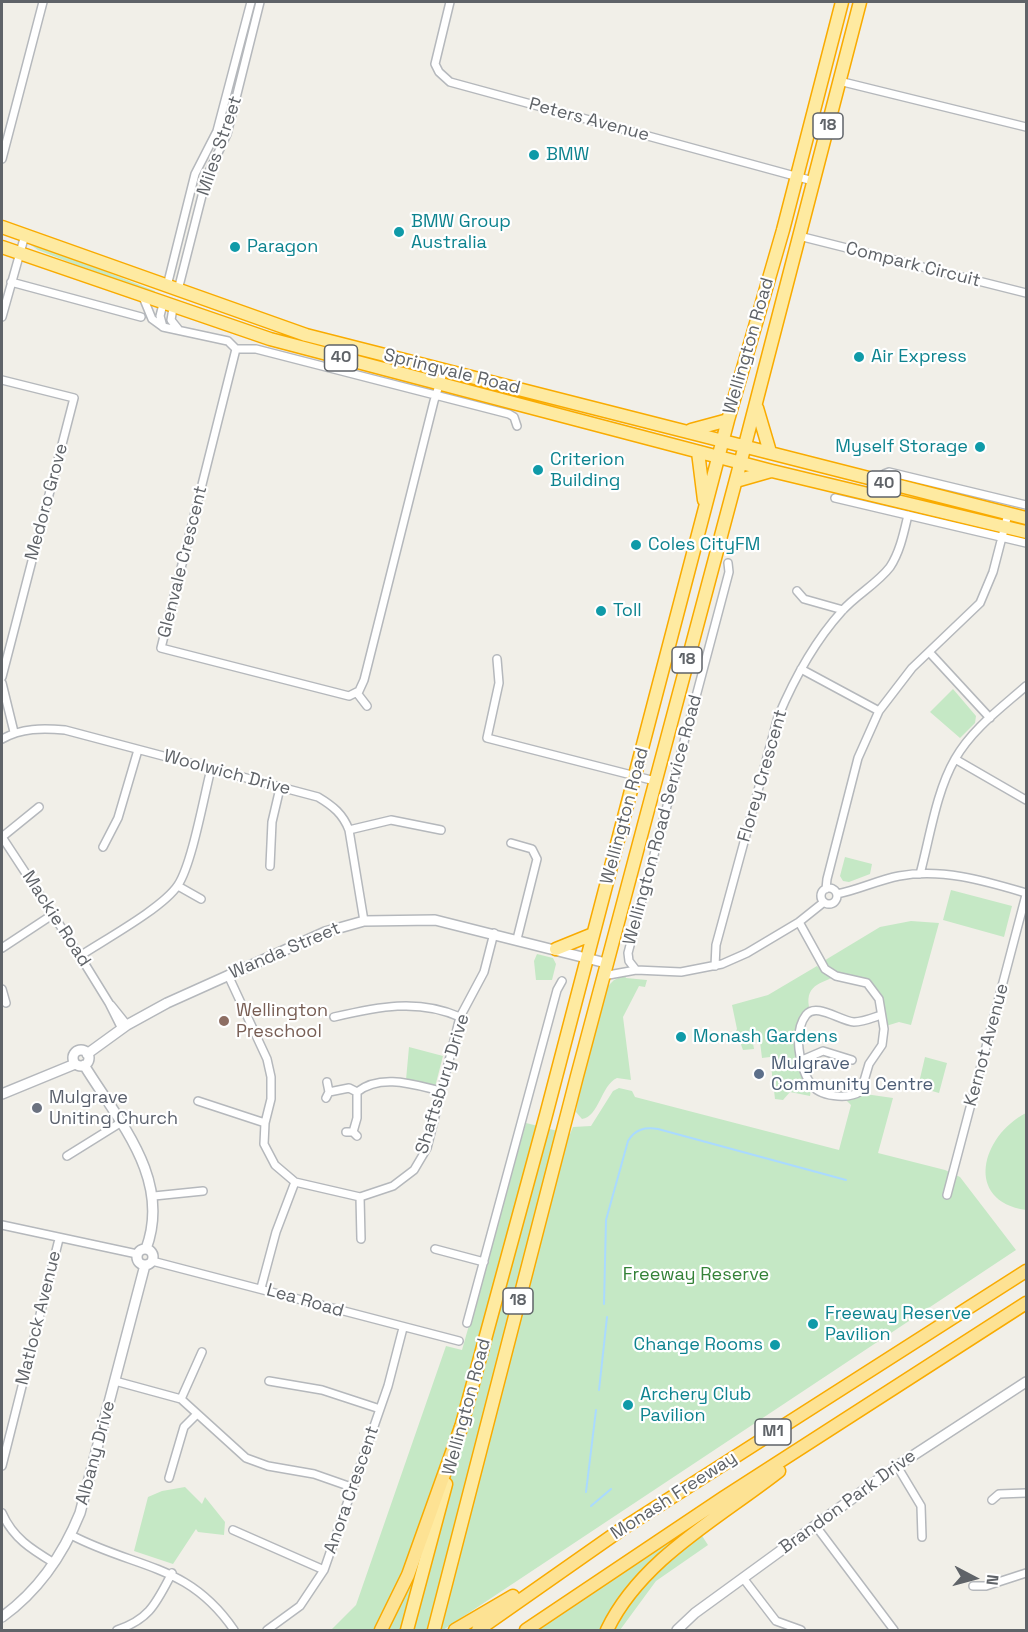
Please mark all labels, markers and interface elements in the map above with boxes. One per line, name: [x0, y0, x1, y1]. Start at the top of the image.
street label: Miles Street: [193, 93, 247, 199]
street label: Peters Avenue: [526, 94, 652, 146]
road number: 18: [813, 113, 843, 139]
place label: BMW: [546, 144, 589, 166]
marker: BMW: [527, 148, 541, 162]
place label: BMW Group Australia: [411, 211, 511, 254]
marker: BMW Group Australia: [392, 225, 406, 239]
place label: Paragon: [247, 236, 318, 258]
street label: Compark Circuit: [843, 238, 983, 292]
marker: Paragon: [228, 240, 242, 254]
street label: Wellington Road: [719, 275, 779, 417]
road number: 40: [324, 345, 358, 371]
street label: Springvale Road: [381, 345, 523, 399]
place label: Air Express: [871, 346, 967, 368]
marker: Air Express: [852, 350, 866, 364]
place label: Myself Storage: [835, 436, 968, 458]
marker: Myself Storage: [973, 440, 987, 454]
street label: Medoro Grove: [21, 441, 73, 563]
place label: Criterion Building: [550, 449, 625, 492]
marker: Criterion Building: [531, 463, 545, 477]
road number: 40: [868, 471, 900, 497]
street label: Glenvale Crescent: [154, 484, 212, 640]
place label: Coles CityFM: [648, 534, 760, 556]
marker: Coles CityFM: [629, 538, 643, 552]
place label: Toll: [613, 600, 642, 622]
marker: Toll: [594, 604, 608, 618]
road number: 18: [672, 647, 702, 673]
street label: Wellington Road Service Road: [619, 692, 707, 948]
street label: Florey Crescent: [734, 707, 792, 845]
street label: Wellington Road: [596, 745, 654, 887]
street label: Woolwich Drive: [161, 746, 293, 800]
street label: Mackie Road: [17, 867, 95, 971]
street label: Wanda Street: [226, 918, 344, 984]
street label: Kernot Avenue: [960, 981, 1014, 1109]
place label: Wellington Preschool: [236, 1000, 328, 1042]
street label: Shaftsbury Drive: [411, 1011, 475, 1157]
marker: Wellington Preschool: [217, 1014, 231, 1028]
place label: Monash Gardens: [693, 1026, 838, 1048]
marker: Monash Gardens: [674, 1030, 688, 1044]
place label: Mulgrave Community Centre: [771, 1053, 933, 1096]
marker: Mulgrave Community Centre: [752, 1067, 766, 1081]
place label: Mulgrave Uniting Church: [49, 1087, 178, 1130]
marker: Mulgrave Uniting Church: [30, 1101, 44, 1115]
street label: Matlock Avenue: [12, 1249, 66, 1387]
park label: Freeway Reserve: [623, 1264, 769, 1286]
street label: Lea Road: [264, 1280, 346, 1322]
road number: 18: [503, 1288, 533, 1314]
place label: Freeway Reserve Pavilion: [825, 1303, 971, 1346]
marker: Freeway Reserve Pavilion: [806, 1317, 820, 1331]
place label: Change Rooms: [634, 1334, 763, 1356]
street label: Wellington Road: [438, 1336, 496, 1478]
marker: Change Rooms: [768, 1338, 782, 1352]
place label: Archery Club Pavilion: [640, 1384, 751, 1426]
street label: Albany Drive: [72, 1398, 120, 1508]
marker: Archery Club Pavilion: [621, 1398, 635, 1412]
road number: M1: [755, 1419, 791, 1445]
street label: Anora Crescent: [320, 1423, 384, 1557]
street label: Brandon Park Drive: [776, 1445, 920, 1559]
street label: Monash Freeway: [607, 1447, 741, 1545]
north arrow: [944, 1548, 1004, 1608]
text: N: [981, 1573, 1003, 1586]

